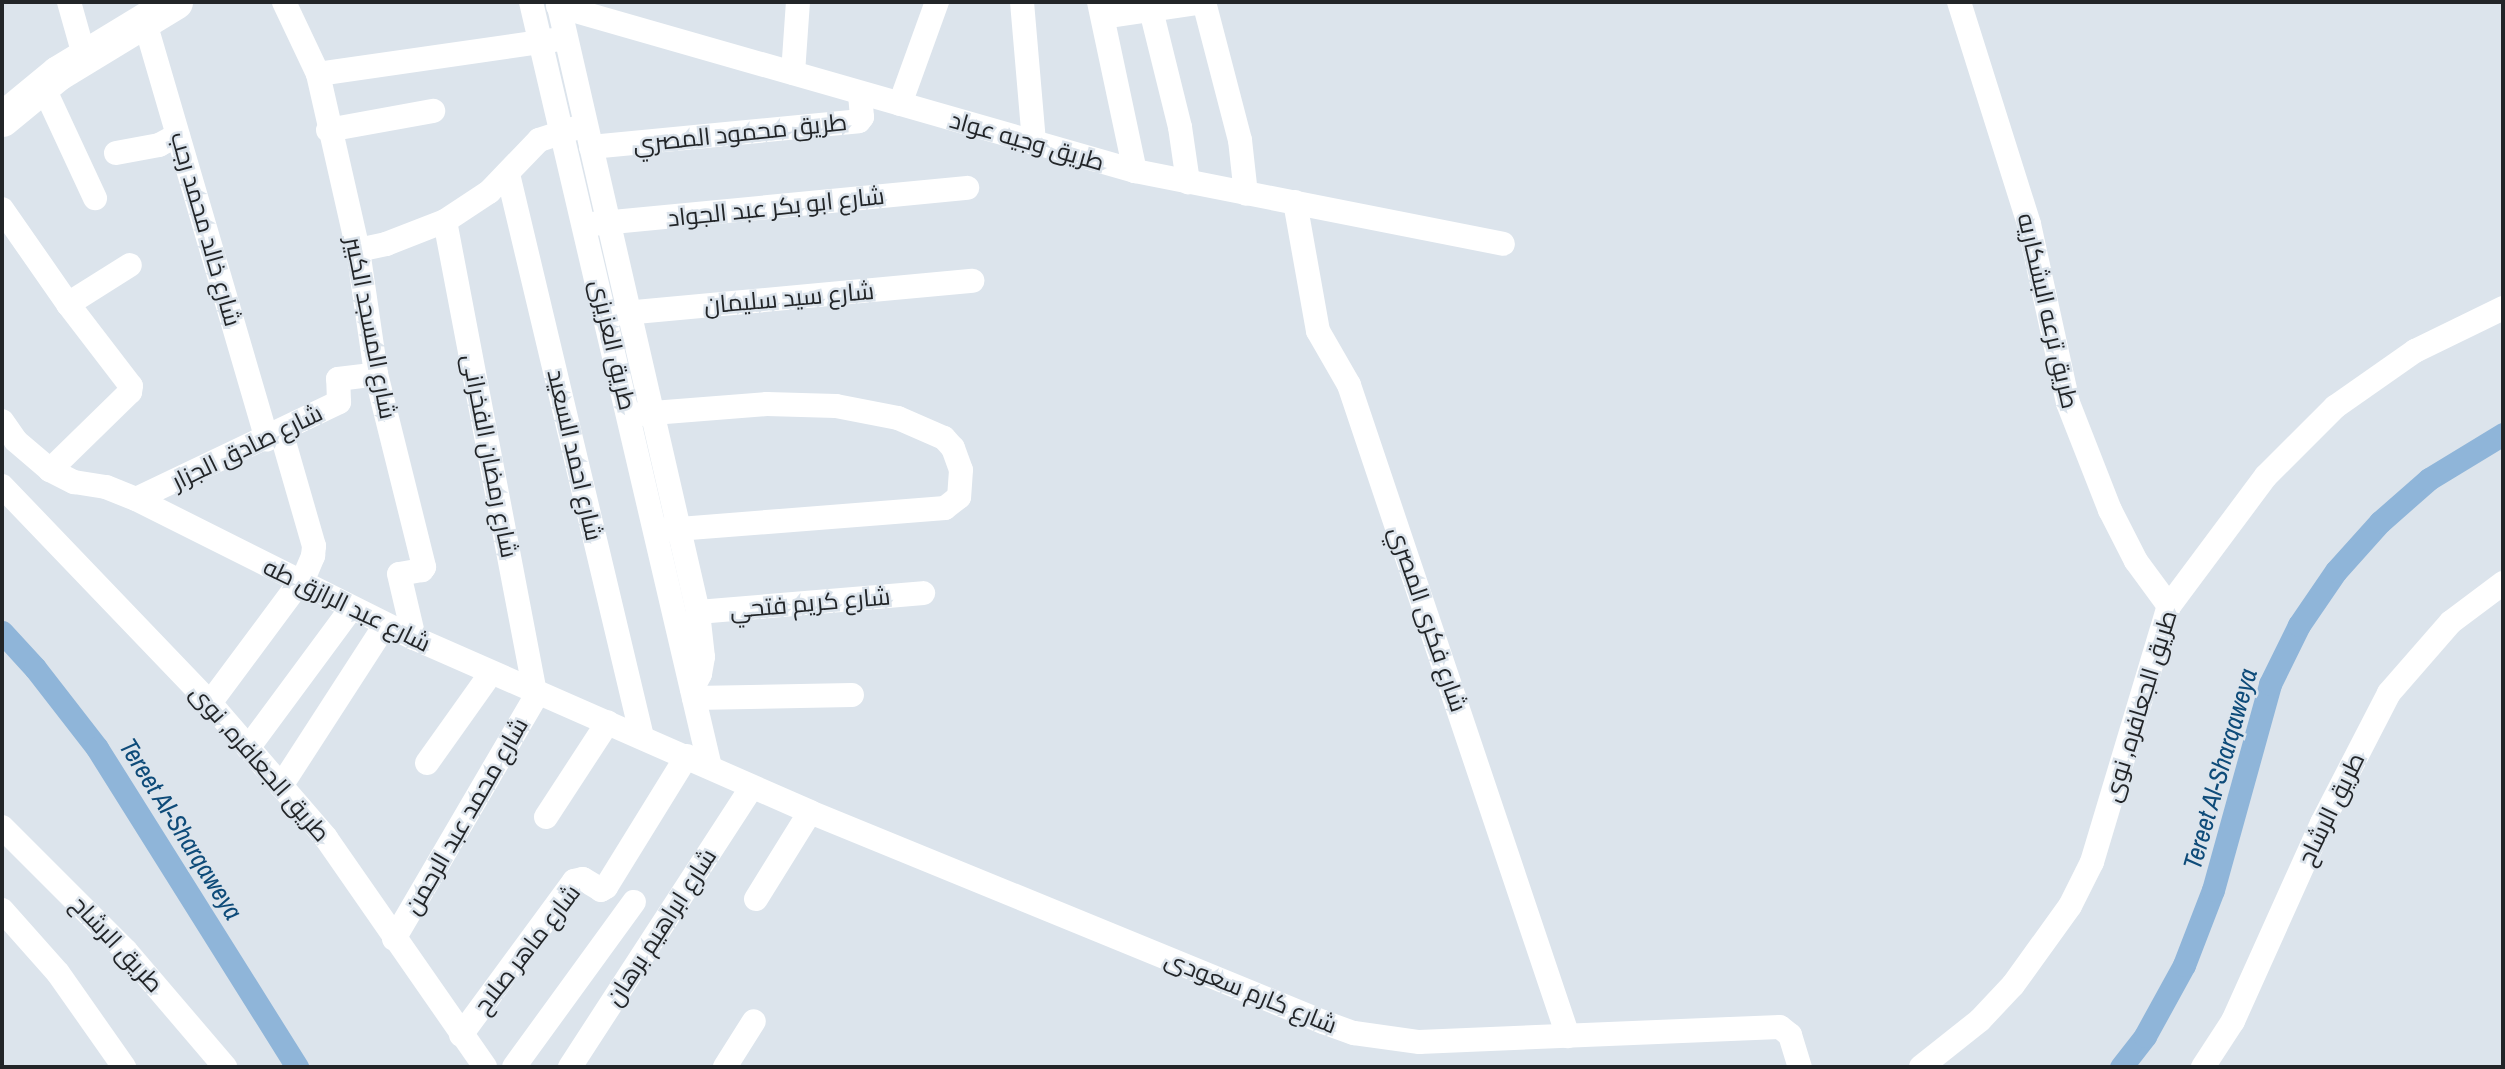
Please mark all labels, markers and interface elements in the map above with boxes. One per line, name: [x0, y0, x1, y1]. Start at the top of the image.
street label: طريق وجيه عواد: [946, 105, 1108, 177]
street label: طريق محمود المصري: [632, 107, 848, 159]
street label: شارع خالد محمد رجب: [164, 128, 248, 330]
street label: شارع ابو بكر عبد الجواد: [666, 181, 886, 233]
street label: طريق ترعه البشكاريه: [2012, 211, 2084, 411]
street label: شارع المسجد الكبير: [339, 235, 403, 421]
street label: شارع سيد سليمان: [703, 276, 875, 320]
street label: طريق العزيزى: [584, 277, 642, 413]
street label: شارع رمضان الفخرانى: [456, 352, 524, 560]
street label: شارع احمد السعيد: [541, 366, 609, 544]
street label: شارع صادق الجزار: [167, 398, 327, 496]
street label: شارع فكرى المصري: [1383, 523, 1473, 715]
street label: شارع عبد الرازق طه: [259, 552, 435, 658]
street label: شارع كريم فتحي: [729, 582, 891, 624]
street label: طريق الجعافره, نوى: [2097, 607, 2183, 805]
water label: Tereet Al-Sharqaweya: [2176, 664, 2264, 874]
street label: طريق الجعافره, نوى: [184, 679, 336, 847]
street label: شارع محمد عبد الرحمن: [398, 712, 534, 920]
water label: Tereet Al-Sharqaweya: [112, 732, 250, 926]
street label: طريق الرشاح: [2291, 748, 2371, 870]
street label: شارع ابراهيم برهان: [599, 843, 723, 1011]
street label: شارع ماهر صلاح: [468, 879, 586, 1019]
street label: طريق الرشاح: [65, 890, 169, 998]
street label: شارع كارم سعودى: [1161, 944, 1341, 1040]

